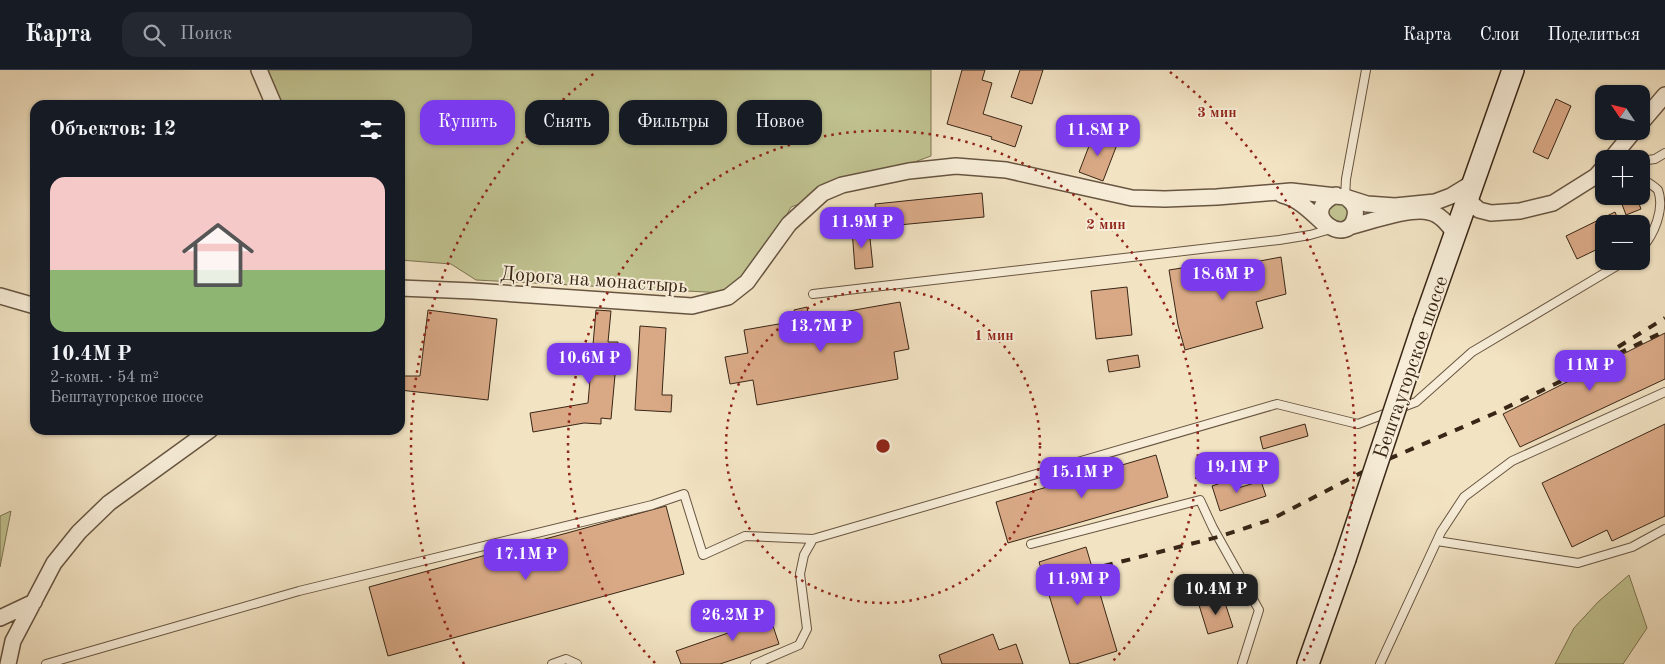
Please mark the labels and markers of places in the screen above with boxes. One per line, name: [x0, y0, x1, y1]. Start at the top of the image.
pin: 11.8M ₽: [1052, 114, 1144, 157]
pin: 11.9M ₽: [816, 206, 908, 249]
pin: 18.6M ₽: [1177, 258, 1269, 301]
pin: 13.7M ₽: [775, 310, 867, 353]
pin: 10.6M ₽: [543, 342, 635, 385]
pin: 11M ₽: [1555, 350, 1625, 392]
centre of rings: [874, 437, 892, 455]
pin: 19.1M ₽: [1191, 452, 1283, 494]
pin: 15.1M ₽: [1036, 456, 1128, 499]
pin: 17.1M ₽: [480, 538, 572, 581]
pin: 11.9M ₽: [1032, 564, 1124, 606]
pin: 10.4M ₽: [1170, 574, 1262, 616]
pin: 26.2M ₽: [687, 600, 779, 642]

